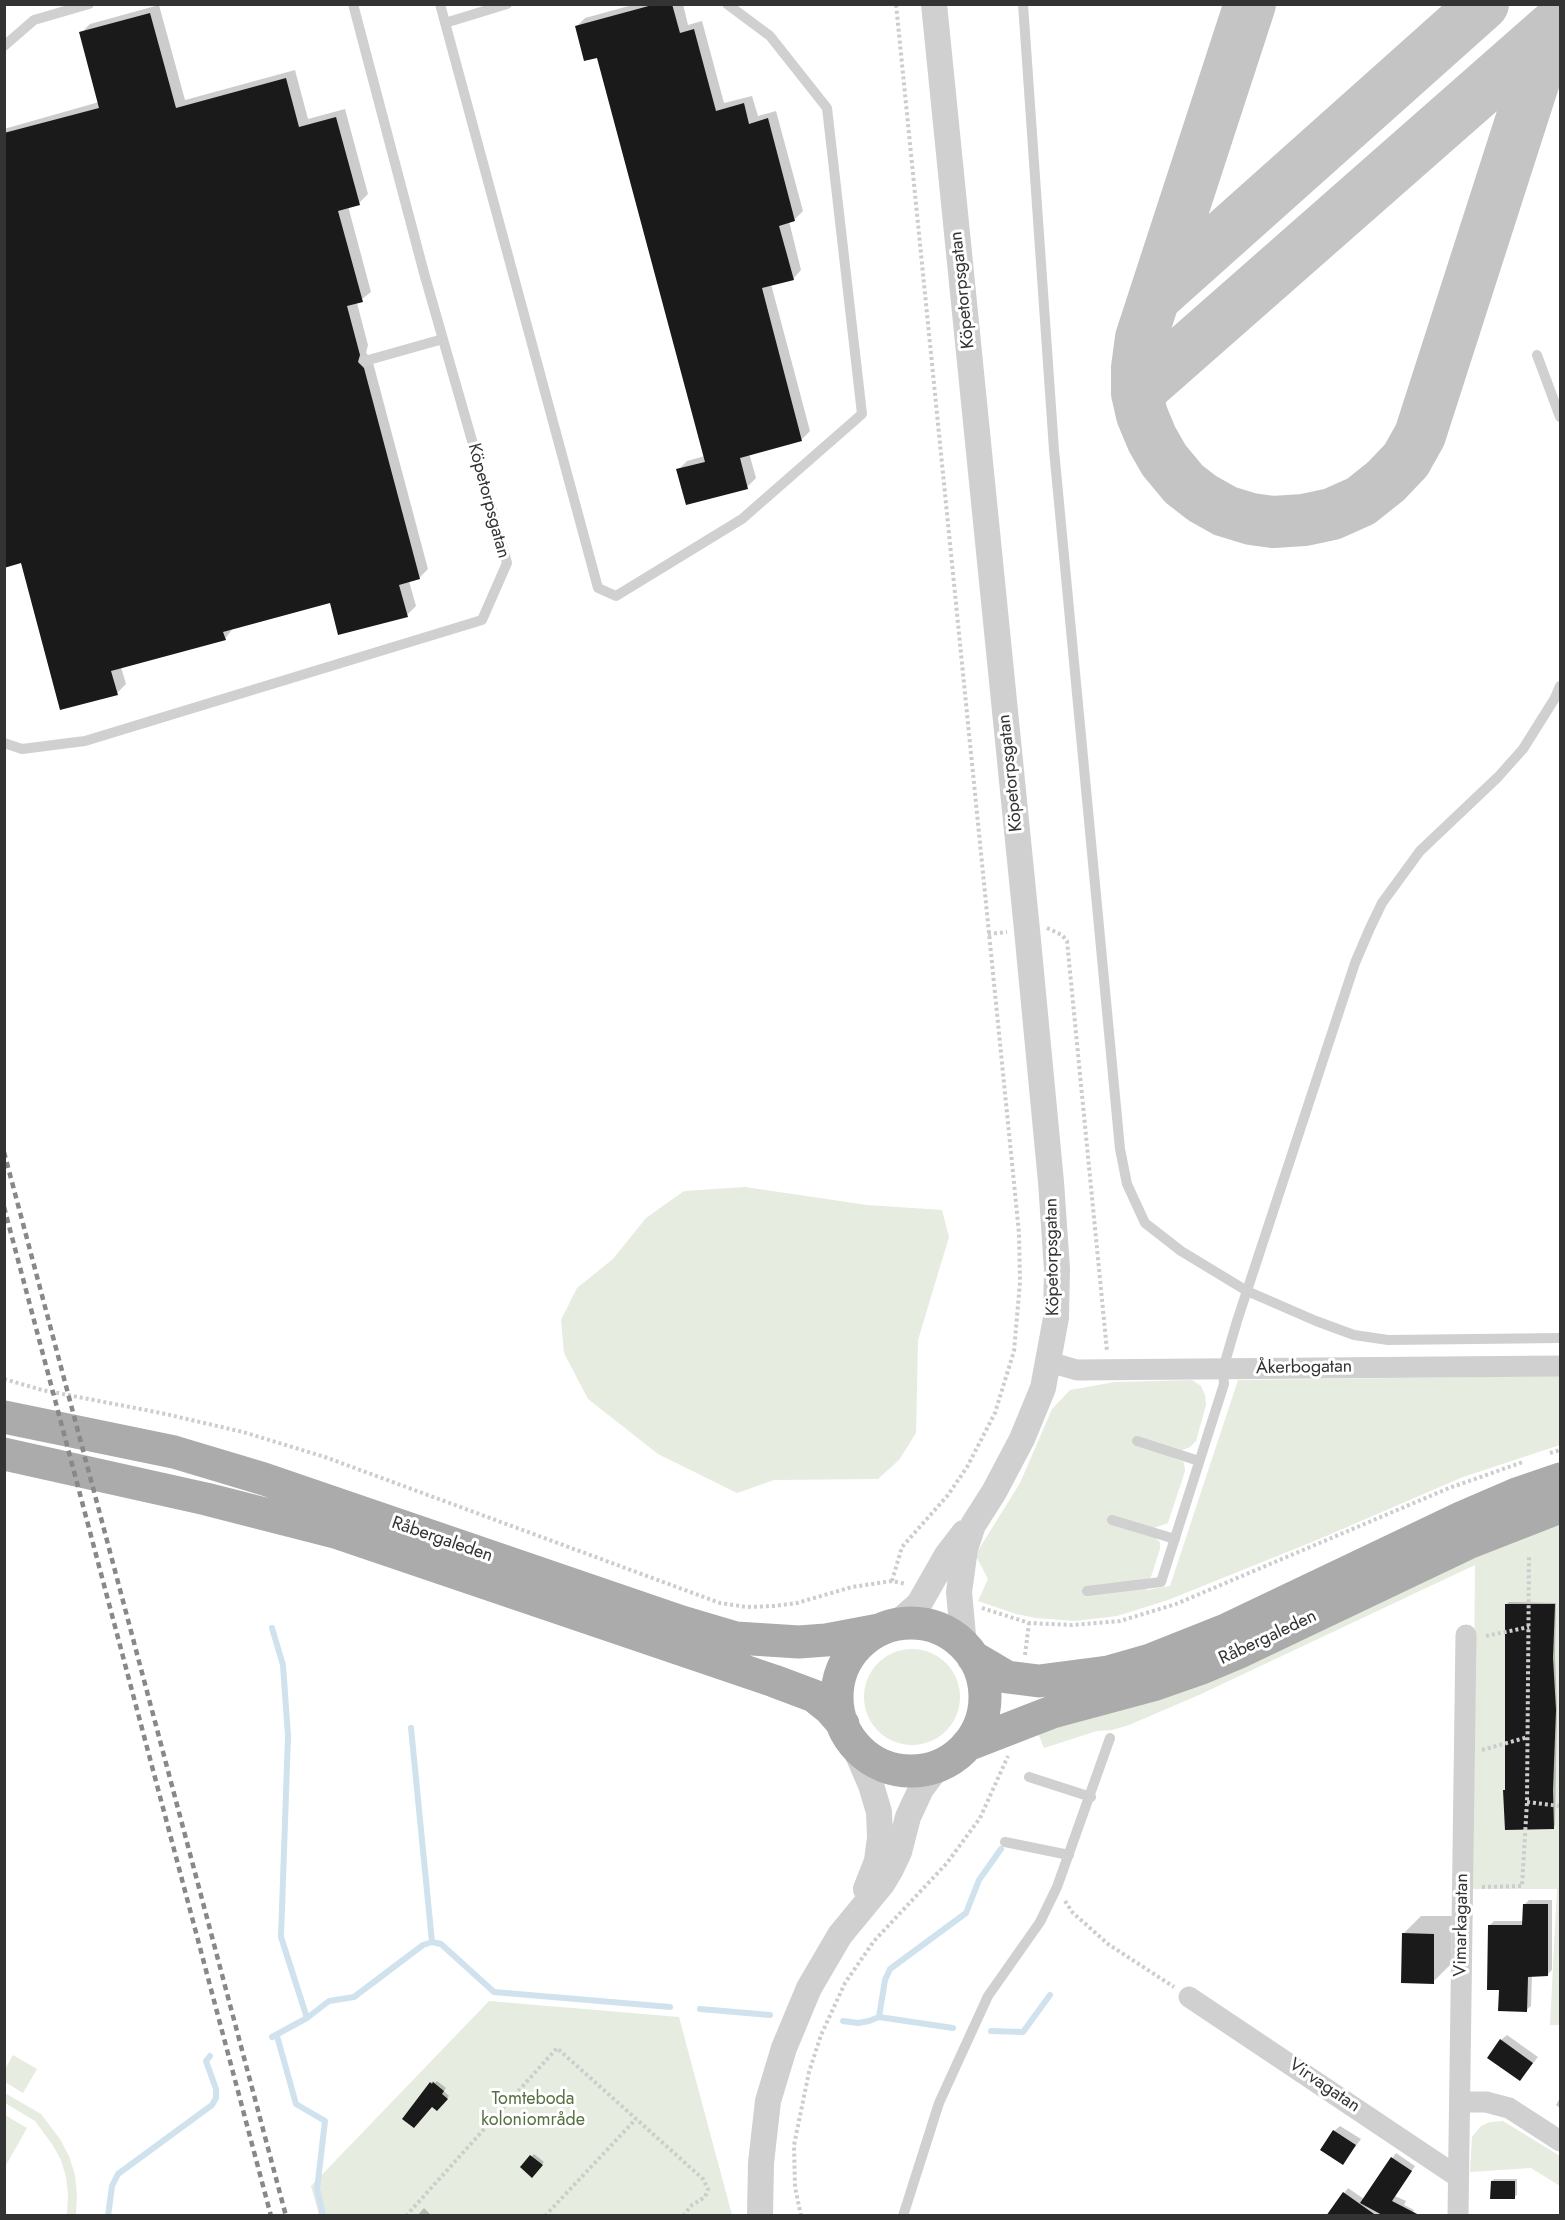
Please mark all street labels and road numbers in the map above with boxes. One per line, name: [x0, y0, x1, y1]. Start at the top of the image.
street label: Köpetorpsgatan: [946, 230, 980, 350]
street label: Köpetorpsgatan: [462, 441, 514, 561]
street label: Köpetorpsgatan: [994, 713, 1028, 833]
street label: Köpetorpsgatan: [1041, 1198, 1065, 1316]
street label: Åkerbogatan: [1256, 1356, 1352, 1380]
street label: Råbergaleden: [389, 1513, 495, 1567]
street label: Råbergaleden: [1216, 1606, 1320, 1670]
street label: Vimarkagatan: [1450, 1873, 1474, 1977]
street label: Virvagatan: [1284, 2054, 1364, 2118]

